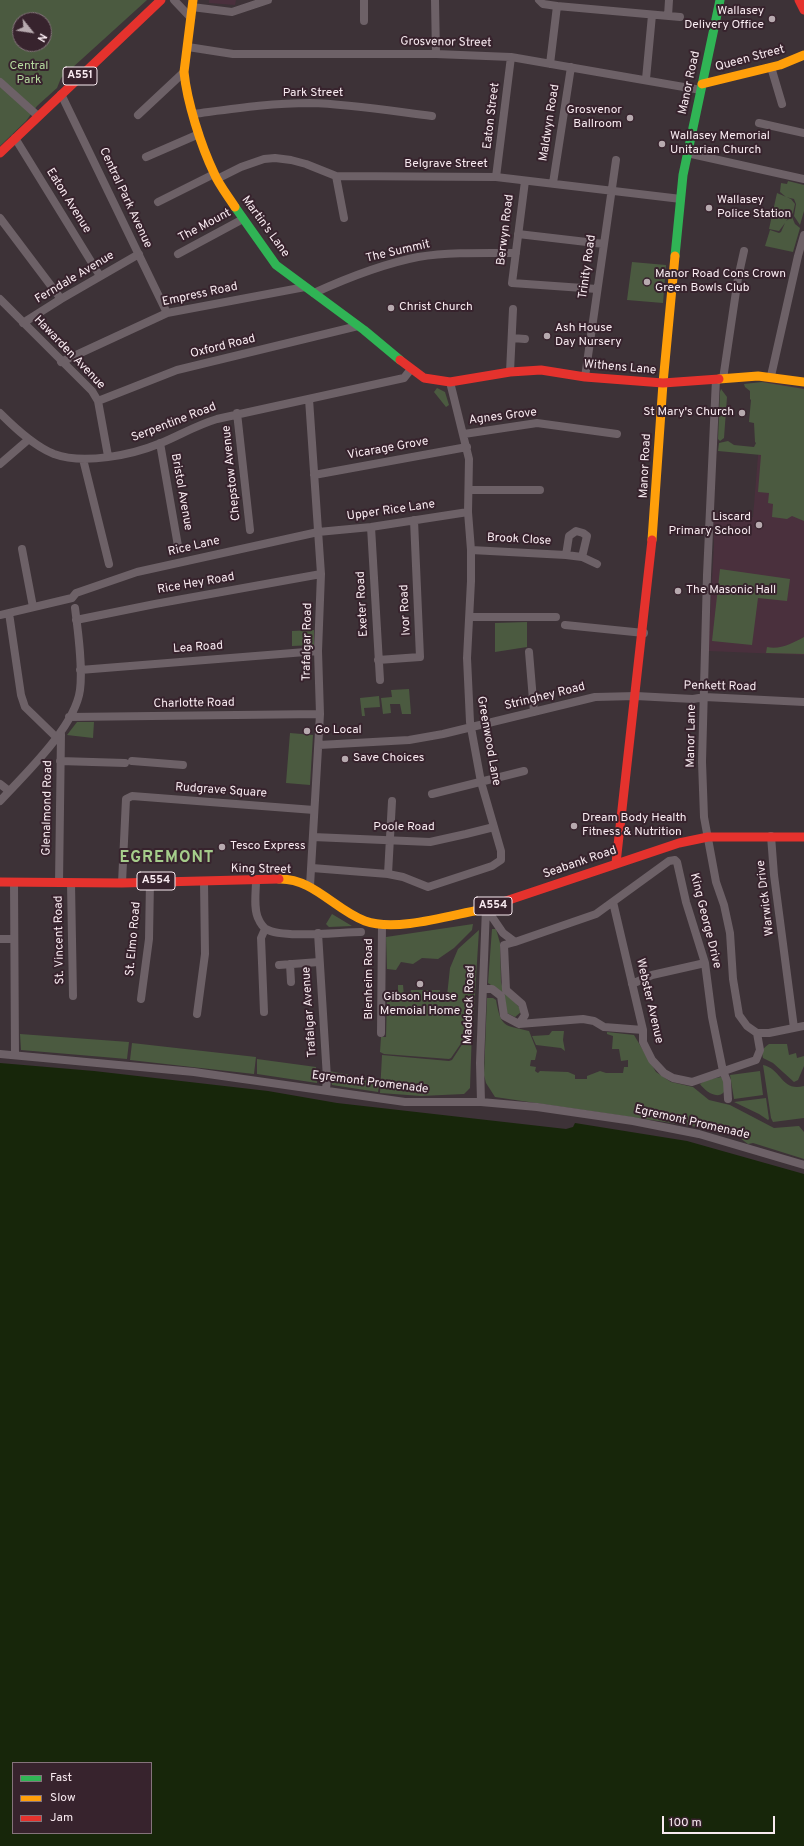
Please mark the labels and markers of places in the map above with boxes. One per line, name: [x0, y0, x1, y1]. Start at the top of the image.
place label: Wallasey Delivery Office: [684, 5, 764, 33]
marker: Wallasey Delivery Office: [767, 14, 777, 24]
place label: Grosvenor Ballroom: [566, 104, 622, 132]
marker: Grosvenor Ballroom: [625, 113, 635, 123]
place label: Wallasey Memorial Unitarian Church: [670, 130, 770, 158]
marker: Wallasey Memorial Unitarian Church: [657, 139, 667, 149]
place label: Wallasey Police Station: [717, 194, 791, 222]
marker: Wallasey Police Station: [704, 203, 714, 213]
place label: Manor Road Cons Crown Green Bowls Club: [655, 268, 786, 296]
marker: Manor Road Cons Crown Green Bowls Club: [642, 277, 652, 287]
place label: Christ Church: [399, 301, 473, 315]
marker: Christ Church: [386, 303, 396, 313]
place label: Ash House Day Nursery: [555, 322, 622, 350]
marker: Ash House Day Nursery: [542, 331, 552, 341]
place label: St Mary's Church: [643, 406, 734, 420]
marker: St Mary's Church: [737, 408, 747, 418]
place label: Liscard Primary School: [669, 511, 751, 539]
marker: Liscard Primary School: [754, 520, 764, 530]
place label: The Masonic Hall: [686, 584, 776, 598]
marker: The Masonic Hall: [673, 586, 683, 596]
place label: Go Local: [315, 724, 362, 738]
marker: Go Local: [302, 726, 312, 736]
place label: Save Choices: [353, 752, 424, 766]
marker: Save Choices: [340, 754, 350, 764]
place label: Dream Body Health Fitness & Nutrition: [582, 812, 687, 840]
marker: Dream Body Health Fitness & Nutrition: [569, 821, 579, 831]
place label: Tesco Express: [230, 840, 306, 854]
marker: Tesco Express: [217, 842, 227, 852]
marker: Gibson House Memoial Home: [415, 979, 425, 989]
place label: Gibson House Memoial Home: [380, 991, 460, 1019]

